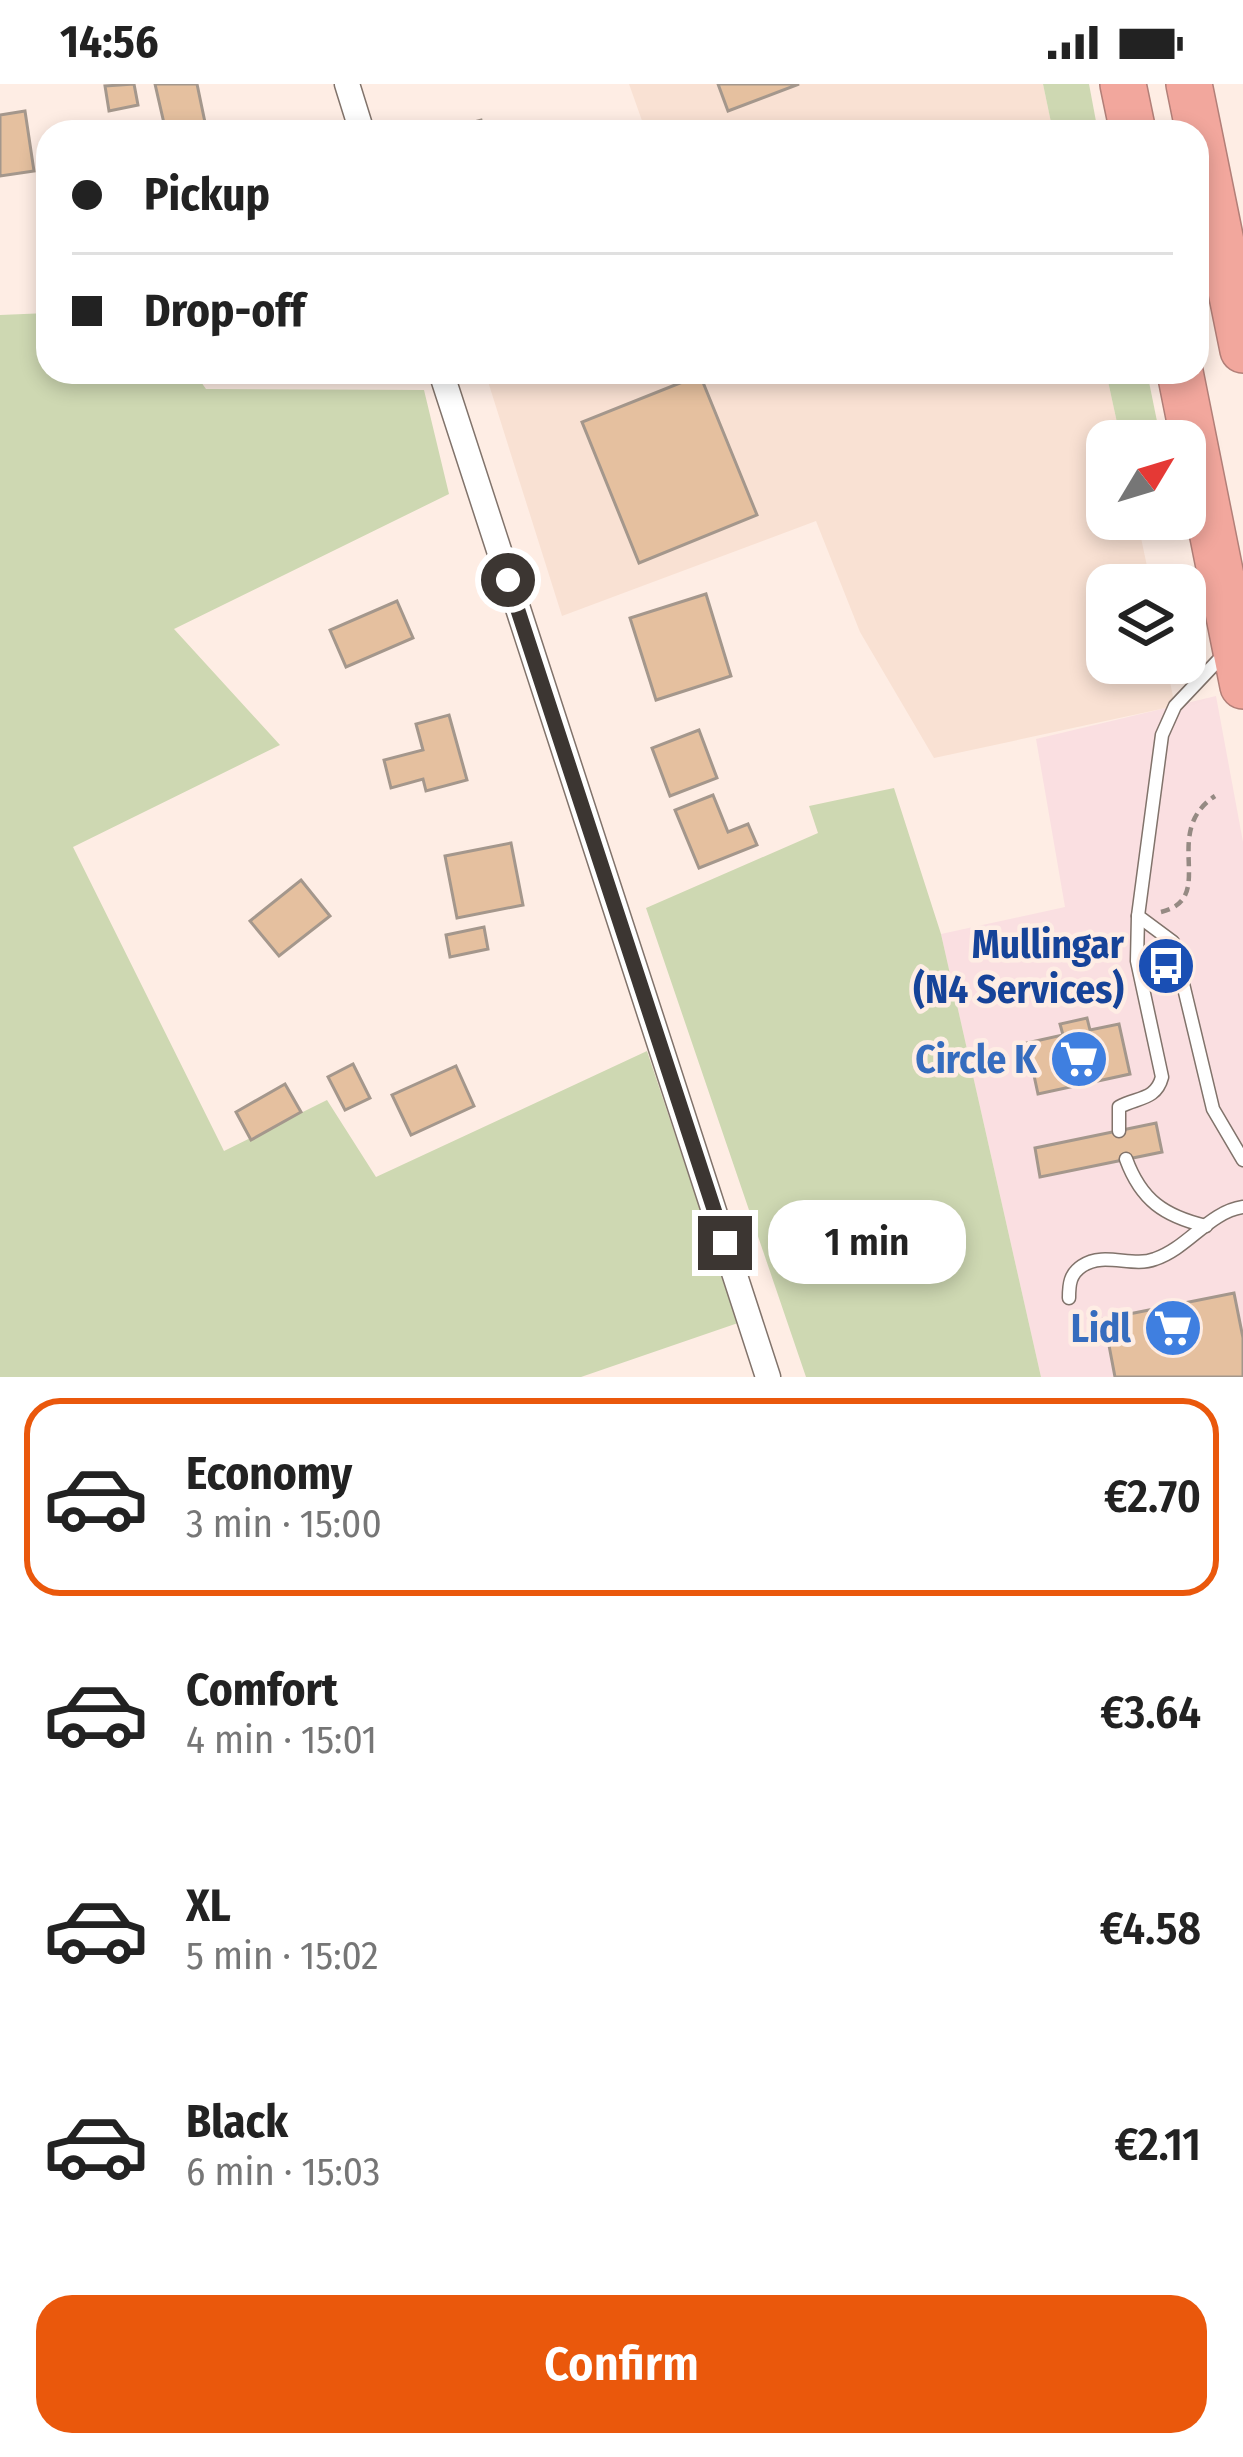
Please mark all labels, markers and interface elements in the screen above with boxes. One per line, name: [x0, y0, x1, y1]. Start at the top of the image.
text: 14:56: [60, 15, 158, 69]
text: Pickup: [144, 168, 270, 222]
text: Drop-off: [144, 284, 305, 338]
north arrow: [1086, 420, 1206, 540]
map controls: [1086, 420, 1206, 684]
route start: [481, 553, 535, 607]
button: layers: [1086, 564, 1206, 684]
place label: Mullingar (N4 Services): [913, 922, 1125, 1013]
bus stop icon: Mullingar (N4 Services): [1135, 935, 1197, 997]
supermarket icon: Circle K: [1048, 1028, 1110, 1090]
place label: Circle K: [915, 1037, 1038, 1083]
callout: 1 min: [767, 1201, 965, 1285]
route end: [698, 1216, 752, 1270]
text: 1 min: [825, 1219, 909, 1265]
supermarket icon: Lidl: [1142, 1297, 1204, 1359]
place label: Lidl: [1071, 1306, 1131, 1352]
icon: car: [42, 1443, 150, 1551]
text: Economy: [186, 1447, 352, 1501]
text: €2.70: [1104, 1470, 1201, 1524]
text: 3 min · 15:00: [186, 1501, 382, 1547]
icon: car: [42, 1659, 150, 1767]
text: Comfort: [186, 1663, 338, 1717]
text: €3.64: [1100, 1686, 1201, 1740]
text: 4 min · 15:01: [186, 1717, 377, 1763]
icon: car: [42, 1875, 150, 1983]
text: XL: [186, 1879, 231, 1933]
text: €4.58: [1100, 1902, 1201, 1956]
text: 5 min · 15:02: [186, 1933, 379, 1979]
icon: car: [42, 2091, 150, 2199]
text: Black: [186, 2095, 288, 2149]
text: €2.11: [1114, 2118, 1201, 2172]
text: 6 min · 15:03: [186, 2149, 380, 2195]
button: Confirm: [36, 2295, 1207, 2433]

